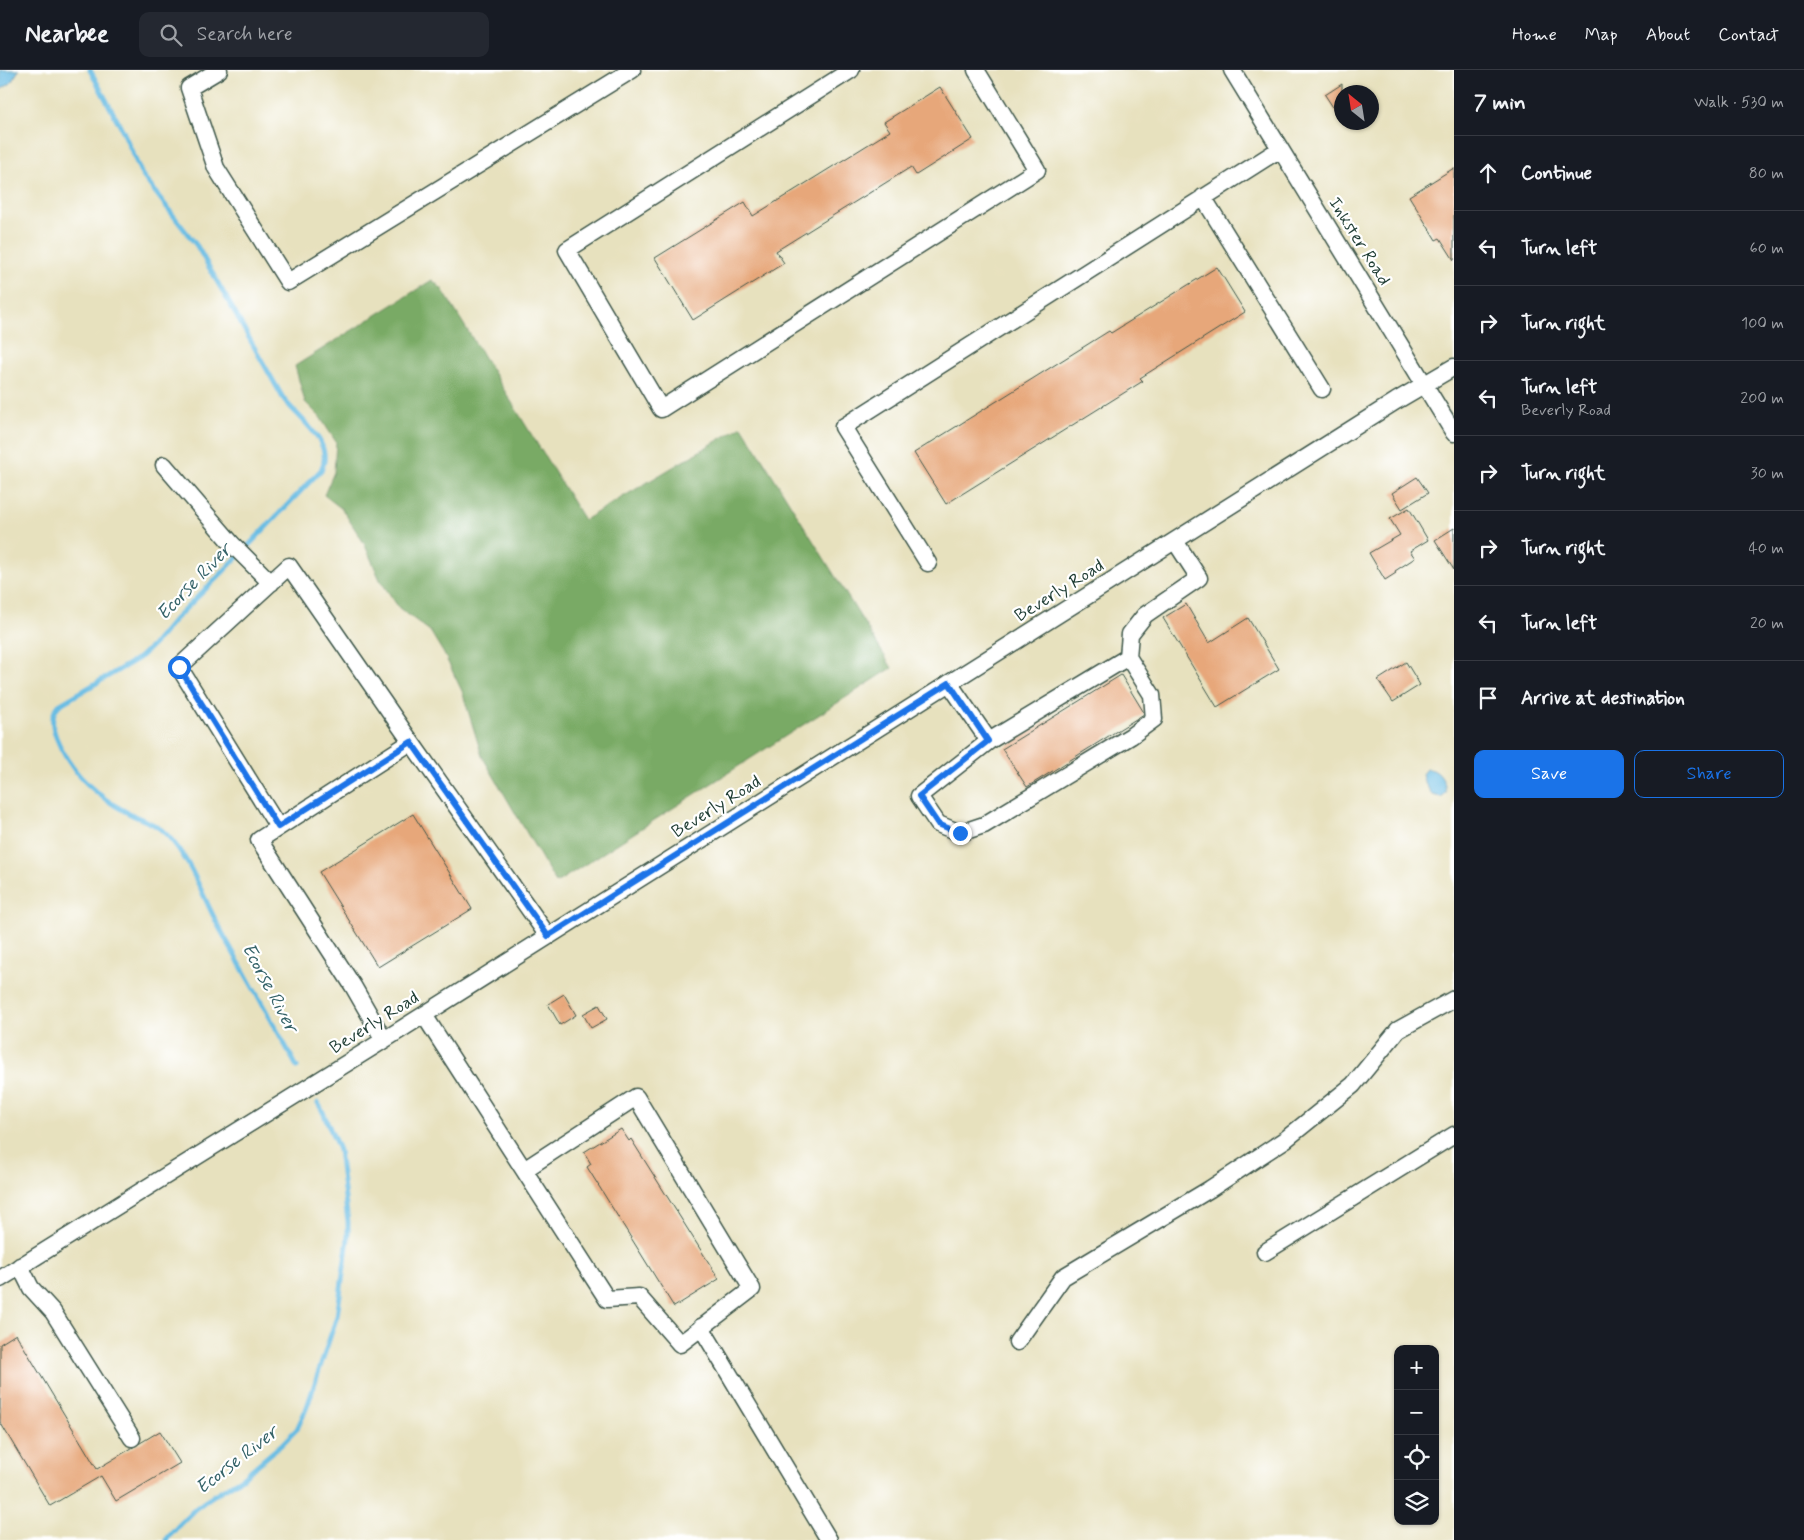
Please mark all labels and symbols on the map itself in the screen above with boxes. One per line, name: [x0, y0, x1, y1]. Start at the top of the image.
north arrow: [1334, 85, 1379, 130]
street label: Inkster Road: [1322, 193, 1396, 290]
water label: Ecorse River: [151, 536, 239, 626]
street label: Beverly Road: [1010, 554, 1109, 628]
route start: [168, 656, 191, 679]
street label: Beverly Road: [667, 770, 766, 844]
route end: [949, 822, 972, 845]
water label: Ecorse River: [236, 939, 305, 1039]
street label: Beverly Road: [325, 986, 424, 1060]
water label: Ecorse River: [191, 1418, 286, 1500]

